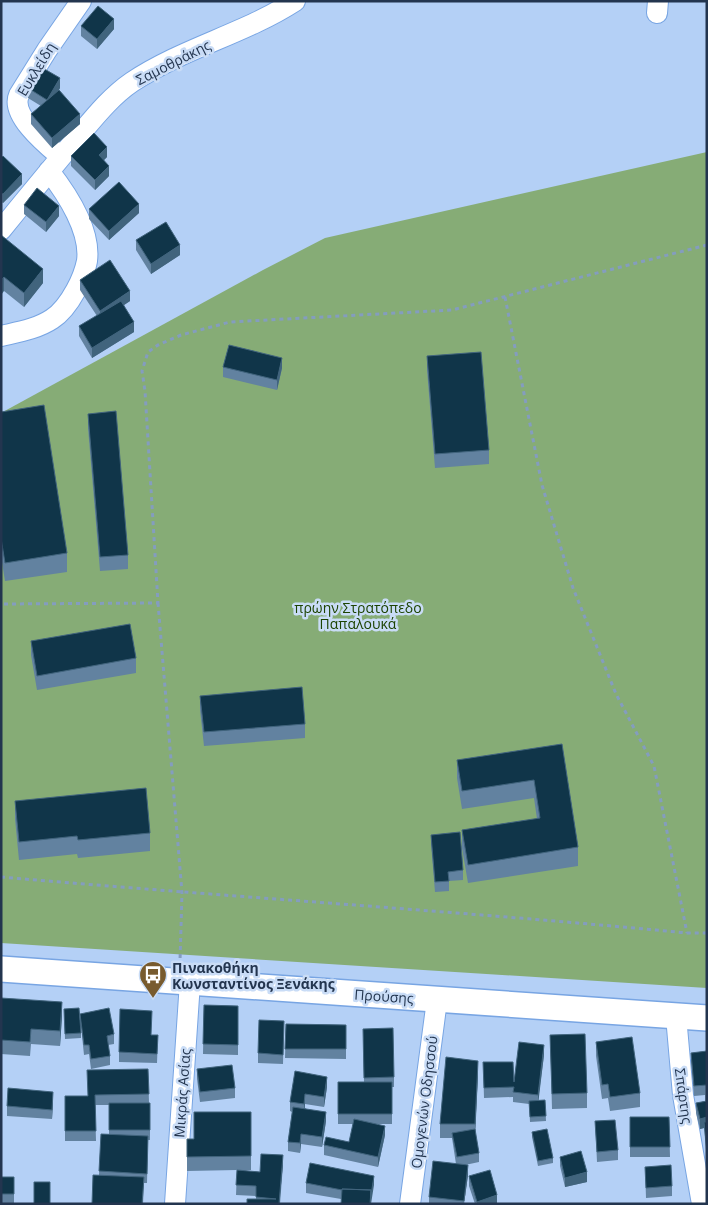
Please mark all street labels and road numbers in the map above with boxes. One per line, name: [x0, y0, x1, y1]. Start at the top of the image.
street label: Σαμοθράκης: [132, 35, 214, 89]
street label: Ευκλείδη: [13, 39, 59, 99]
street label: Προύσης: [354, 984, 415, 1008]
street label: Ομογενών Οδησσού: [406, 1035, 442, 1169]
street label: Μικράς Ασίας: [169, 1047, 195, 1138]
street label: Σπάρτης: [671, 1067, 697, 1125]

